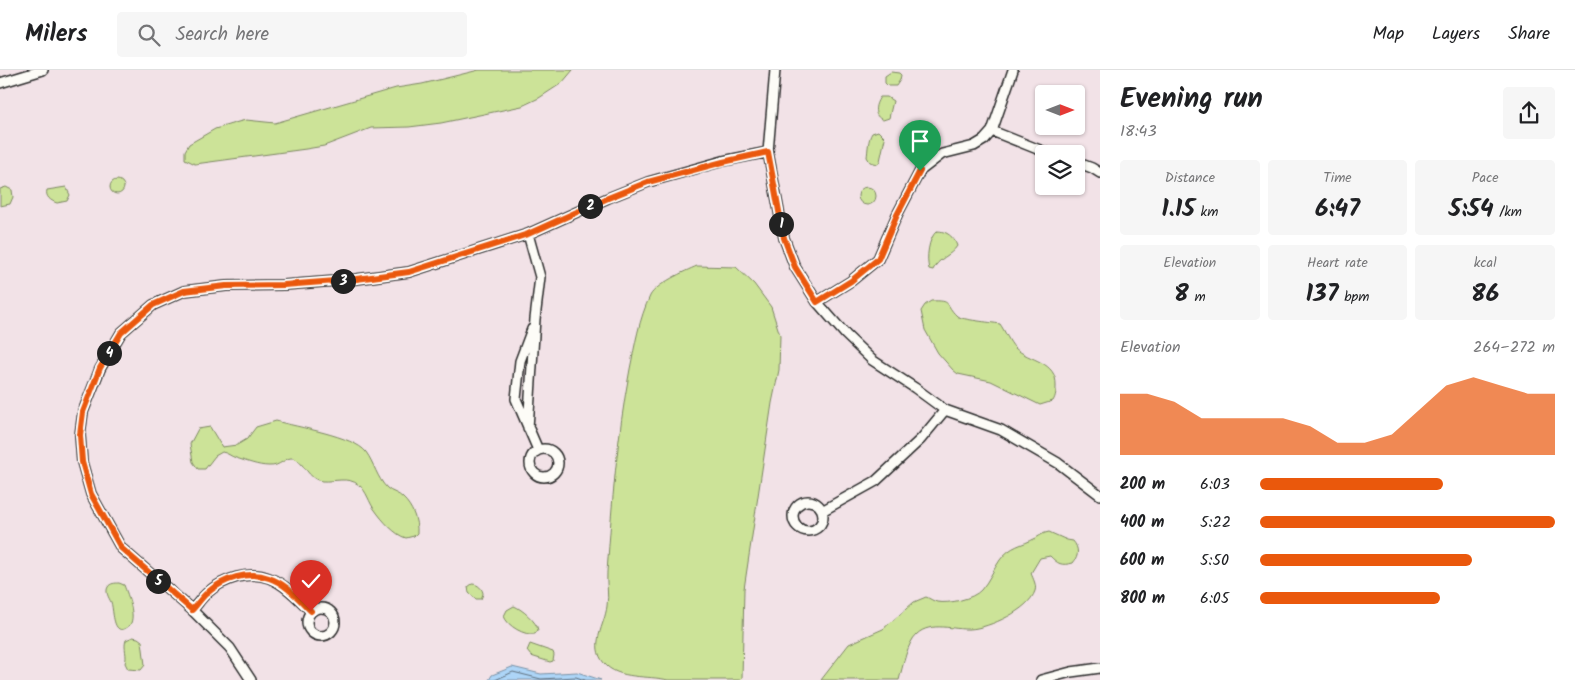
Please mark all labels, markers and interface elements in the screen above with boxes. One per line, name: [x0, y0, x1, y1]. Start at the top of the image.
search box: [117, 12, 467, 57]
text: Milers: [25, 15, 87, 54]
text: Search here: [175, 20, 269, 50]
text: Map: [1373, 20, 1404, 49]
text: Layers: [1432, 20, 1480, 49]
text: Share: [1508, 20, 1550, 49]
icon: search: [135, 21, 163, 49]
text: Evening run: [1120, 77, 1263, 122]
north arrow: [1035, 85, 1085, 135]
map controls: [1035, 85, 1085, 195]
button: share: [1503, 87, 1555, 139]
text: 18:43: [1120, 119, 1157, 144]
pin: [899, 120, 941, 171]
icon: arrive: [906, 127, 934, 155]
button: layers: [1035, 145, 1085, 195]
text: Distance: [1165, 167, 1215, 189]
text: Time: [1323, 167, 1352, 189]
text: Pace: [1472, 167, 1499, 189]
text: 1.15: [1161, 189, 1195, 229]
text: 6:47: [1315, 189, 1360, 229]
text: 5:54: [1448, 189, 1494, 229]
pin: 2: [578, 194, 602, 218]
text: 2: [586, 195, 595, 217]
text: km: [1195, 201, 1218, 223]
text: /km: [1494, 201, 1522, 223]
pin: 1: [768, 212, 794, 236]
text: 1: [779, 213, 784, 235]
text: Elevation: [1163, 252, 1216, 274]
text: Heart rate: [1307, 252, 1368, 274]
text: kcal: [1474, 252, 1497, 274]
pin: 3: [330, 268, 356, 294]
text: 3: [340, 270, 347, 292]
text: 8: [1174, 274, 1189, 314]
text: 137: [1306, 274, 1339, 314]
text: 86: [1471, 274, 1499, 314]
text: m: [1189, 286, 1206, 308]
text: bpm: [1339, 286, 1369, 308]
text: Elevation: [1120, 335, 1181, 360]
text: 264–272 m: [1473, 335, 1555, 360]
pin: 4: [96, 340, 122, 366]
text: 4: [106, 342, 113, 364]
text: 200 m: [1120, 472, 1165, 497]
text: 6:03: [1200, 472, 1230, 497]
text: 400 m: [1120, 510, 1164, 535]
text: 5:22: [1200, 510, 1231, 535]
text: 600 m: [1120, 548, 1164, 573]
text: 5:50: [1200, 548, 1229, 573]
pin: [290, 560, 332, 611]
icon: check: [297, 567, 325, 595]
pin: 5: [146, 568, 170, 594]
text: 5: [155, 570, 162, 592]
text: 800 m: [1120, 586, 1165, 611]
text: 6:05: [1200, 586, 1229, 611]

